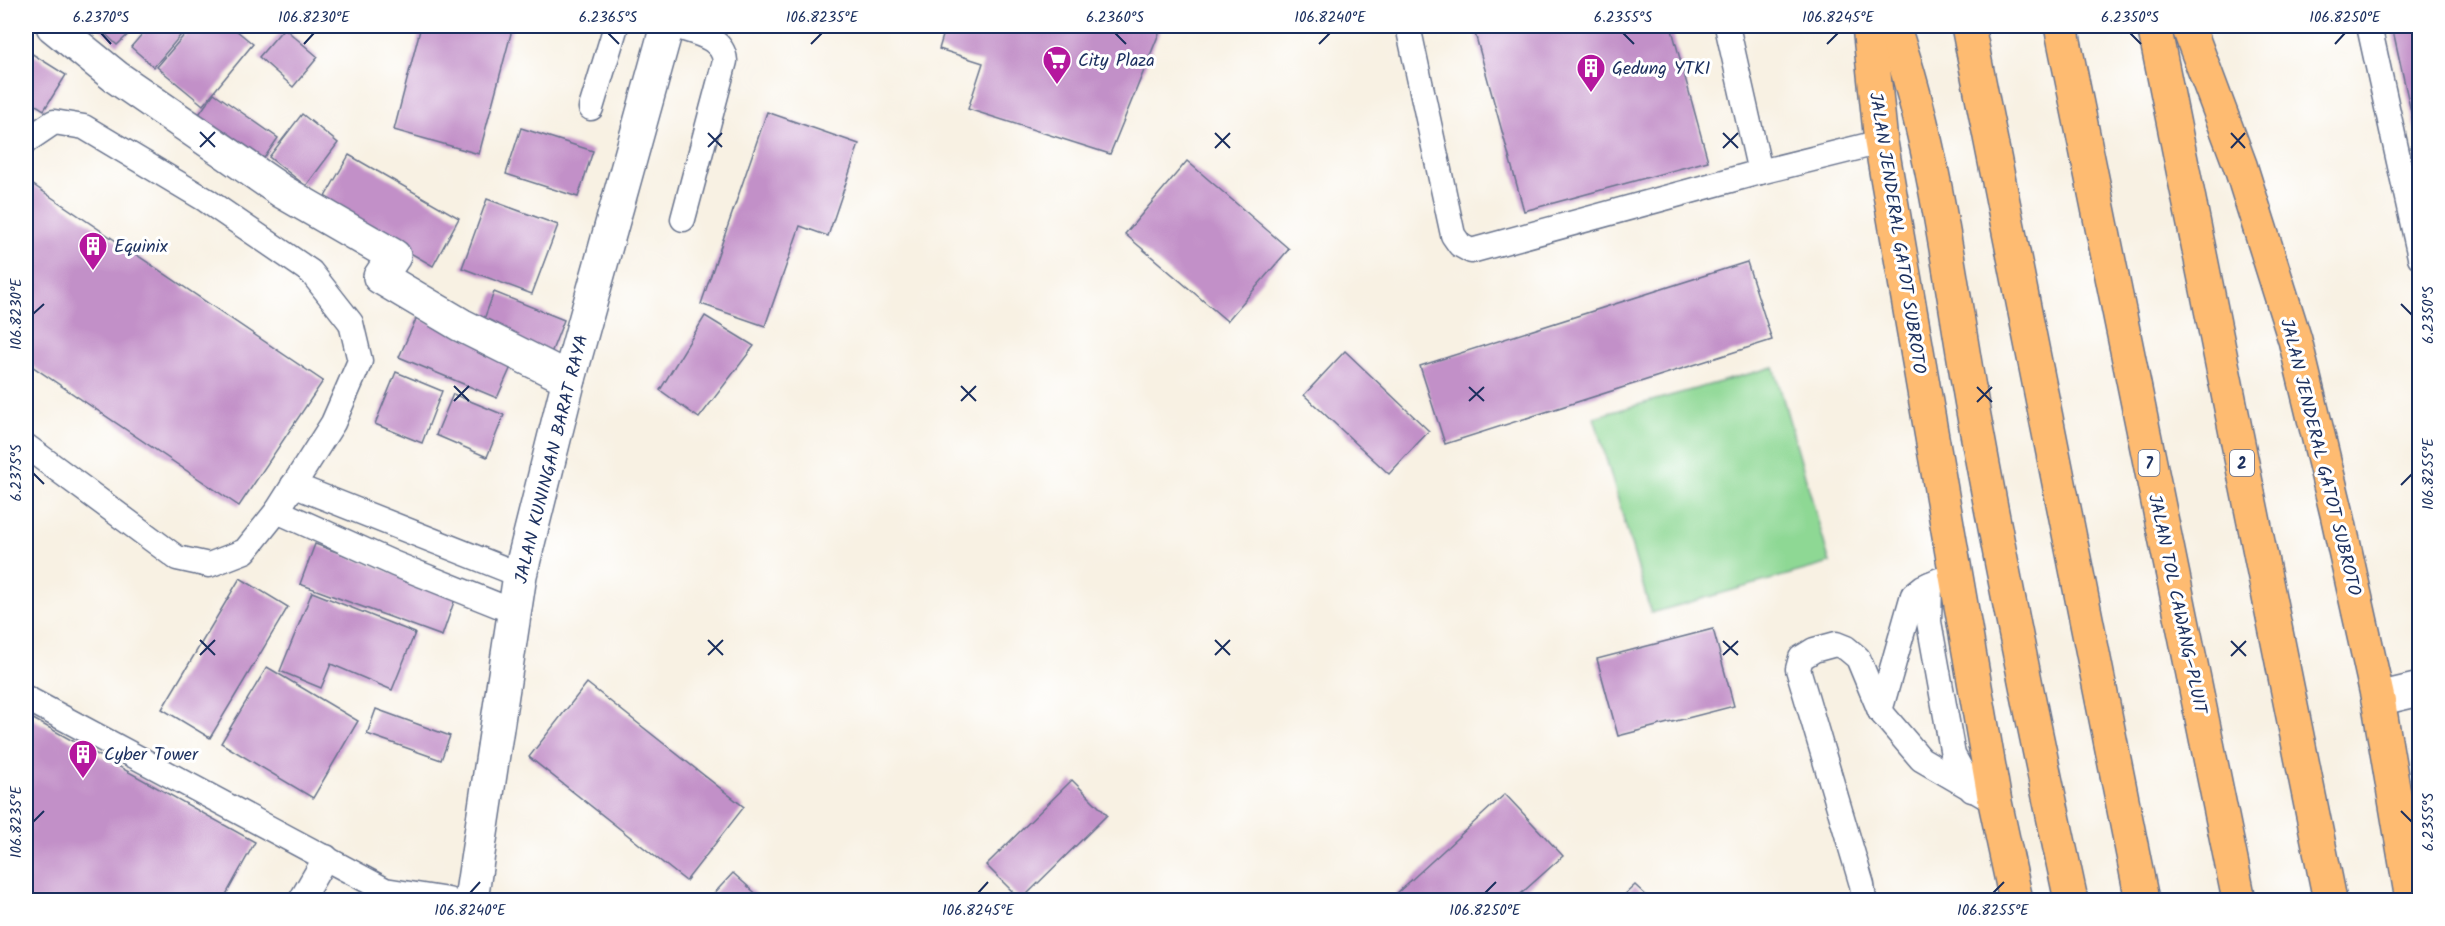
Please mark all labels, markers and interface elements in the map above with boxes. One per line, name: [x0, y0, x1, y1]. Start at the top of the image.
text: 6.2370°S: [73, 6, 129, 30]
text: 106.8230°E: [278, 6, 351, 30]
text: 6.2365°S: [579, 6, 637, 30]
text: 106.8235°E: [786, 6, 859, 30]
text: 6.2360°S: [1086, 6, 1144, 30]
text: 106.8240°E: [1294, 6, 1367, 30]
text: 6.2355°S: [1594, 6, 1652, 30]
text: 106.8245°E: [1802, 6, 1875, 30]
text: 6.2350°S: [2101, 6, 2159, 30]
text: 106.8250°E: [2309, 6, 2382, 30]
supermarket icon: City Plaza: [1041, 44, 1073, 86]
place label: City Plaza: [1078, 47, 1155, 76]
building icon: Gedung YTKI: [1575, 52, 1607, 94]
place label: Gedung YTKI: [1612, 55, 1710, 84]
street label: JALAN JENDERAL GATOT SUBROTO: [1860, 90, 1933, 376]
building icon: Equinix: [77, 230, 109, 272]
place label: Equinix: [114, 233, 168, 262]
text: 106.8230°E: [5, 277, 29, 350]
text: 6.2350°S: [2417, 286, 2441, 344]
street label: JALAN JENDERAL GATOT SUBROTO: [2271, 316, 2368, 599]
street label: JALAN KUNINGAN BARAT RAYA: [507, 332, 597, 587]
text: 106.8255°E: [2417, 437, 2441, 510]
text: 6.2375°S: [5, 444, 29, 502]
road number: 7: [2138, 450, 2160, 476]
road number: 2: [2230, 450, 2254, 476]
street label: JALAN TOL CAWANG–PLUIT: [2139, 492, 2214, 718]
building icon: Cyber Tower: [67, 738, 99, 780]
place label: Cyber Tower: [104, 741, 199, 770]
text: 106.8235°E: [5, 785, 29, 858]
text: 6.2355°S: [2417, 793, 2441, 851]
text: 106.8240°E: [434, 899, 507, 923]
text: 106.8245°E: [942, 899, 1015, 923]
text: 106.8250°E: [1449, 899, 1522, 923]
text: 106.8255°E: [1957, 899, 2030, 923]

